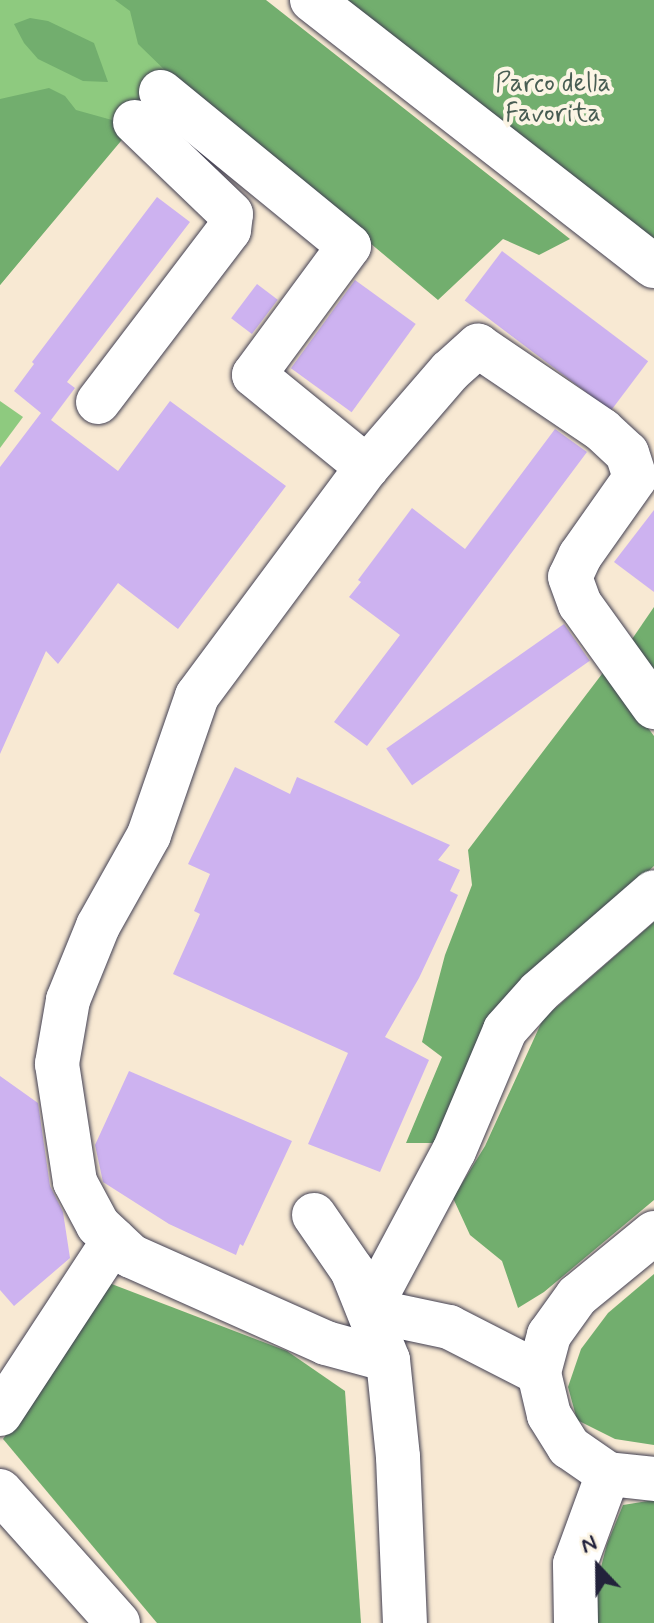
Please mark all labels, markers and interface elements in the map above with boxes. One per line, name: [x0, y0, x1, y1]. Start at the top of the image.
park label: Parco della Favorita: [495, 69, 611, 130]
north arrow: [558, 1527, 638, 1607]
text: N: [577, 1529, 601, 1560]

